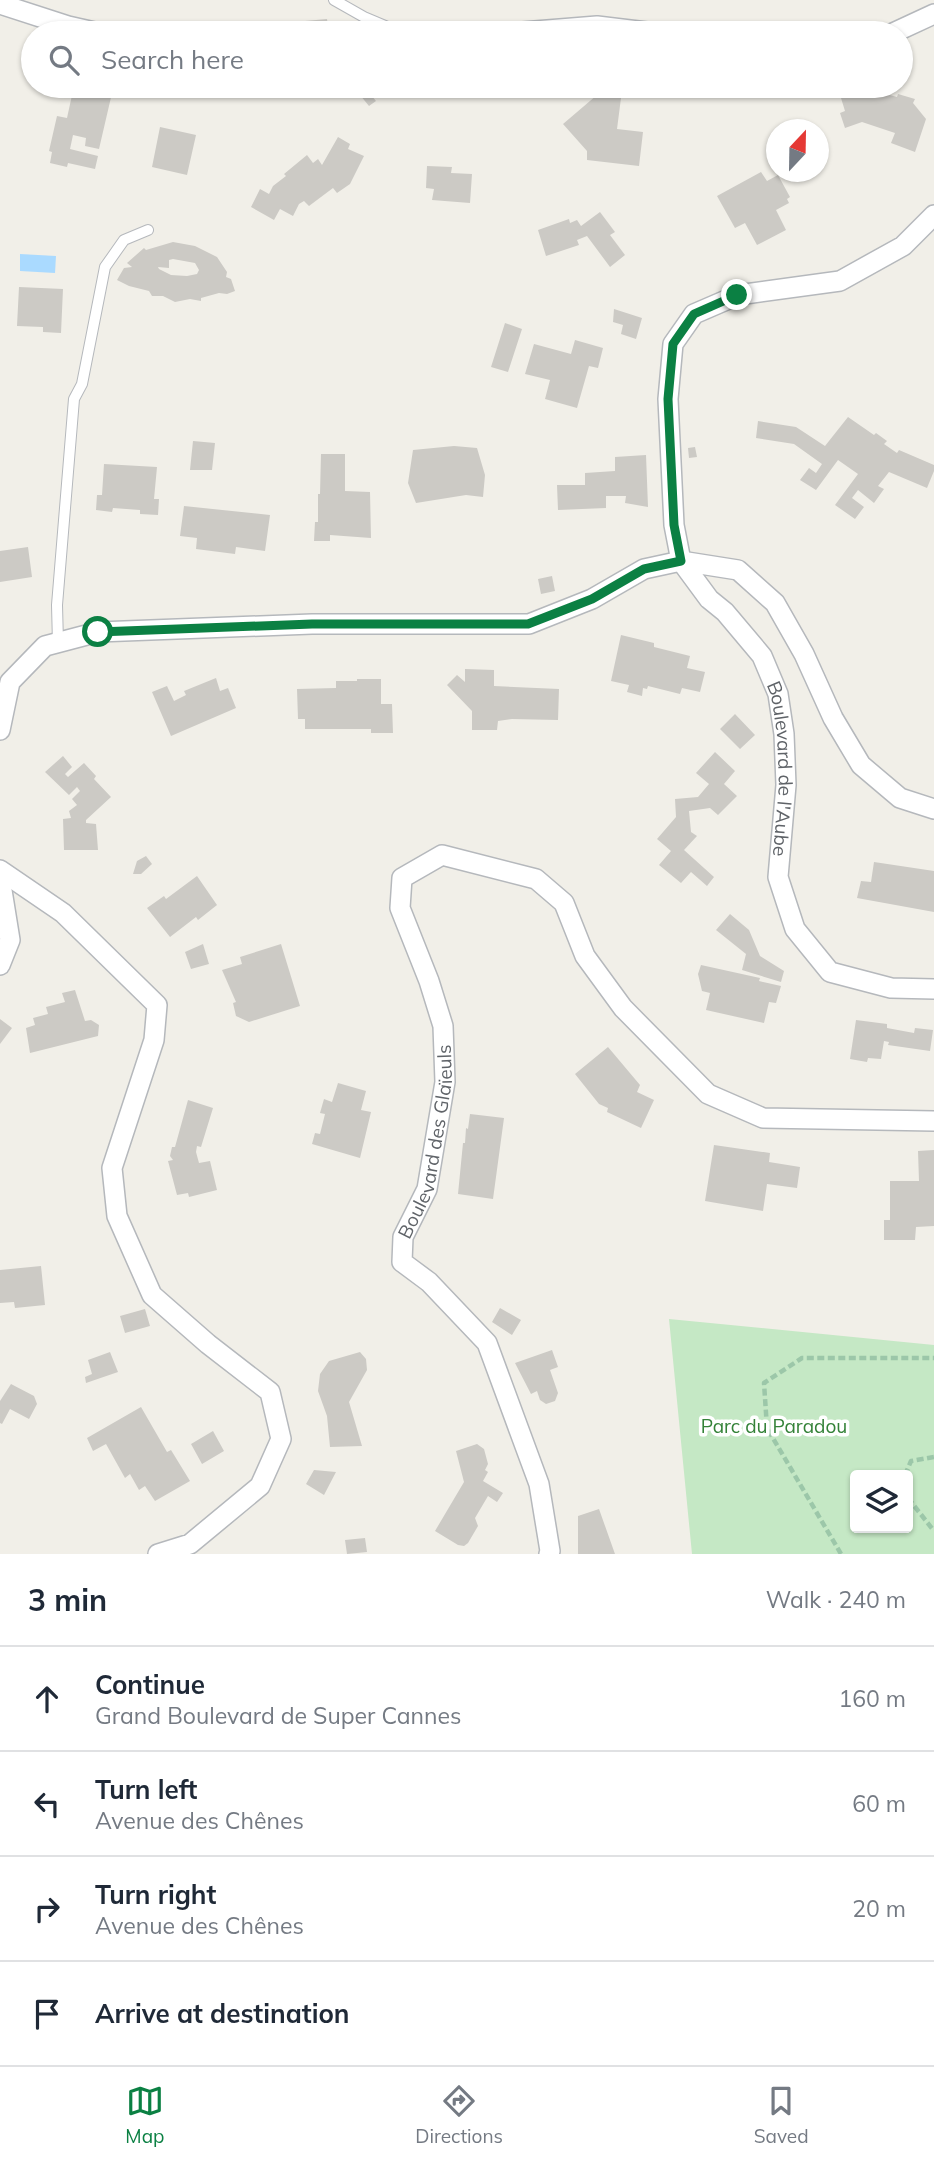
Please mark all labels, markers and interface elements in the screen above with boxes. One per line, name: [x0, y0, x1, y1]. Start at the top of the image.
search box: [21, 21, 913, 98]
icon: search: [45, 41, 83, 79]
text: Search here: [101, 43, 244, 76]
north arrow: [766, 119, 829, 182]
route end: [721, 279, 752, 310]
route start: [82, 616, 113, 647]
street label: Boulevard de l'Aube: [762, 677, 798, 857]
street label: Boulevard des Glaïeuls: [392, 1044, 457, 1242]
park label: Parc du Paradou: [701, 1414, 847, 1438]
map controls: [850, 1470, 913, 1533]
button: layers: [850, 1470, 913, 1533]
text: 3 min: [28, 1581, 107, 1619]
text: Walk · 240 m: [766, 1585, 906, 1614]
text: Continue: [95, 1668, 205, 1701]
icon: ahead: [28, 1680, 66, 1718]
text: 160 m: [838, 1684, 906, 1713]
text: Grand Boulevard de Super Cannes: [95, 1701, 461, 1730]
text: Turn left: [95, 1773, 197, 1806]
icon: left: [28, 1785, 66, 1823]
text: 60 m: [852, 1789, 906, 1818]
text: Avenue des Chênes: [95, 1806, 304, 1835]
text: Turn right: [95, 1878, 216, 1911]
icon: right: [28, 1890, 66, 1928]
text: 20 m: [852, 1894, 906, 1923]
text: Avenue des Chênes: [95, 1911, 304, 1940]
icon: arrive: [28, 1995, 66, 2033]
text: Arrive at destination: [95, 1997, 350, 2030]
tab: Map: [125, 2082, 164, 2148]
tab: Directions: [415, 2082, 503, 2148]
tab: Saved: [754, 2082, 809, 2148]

